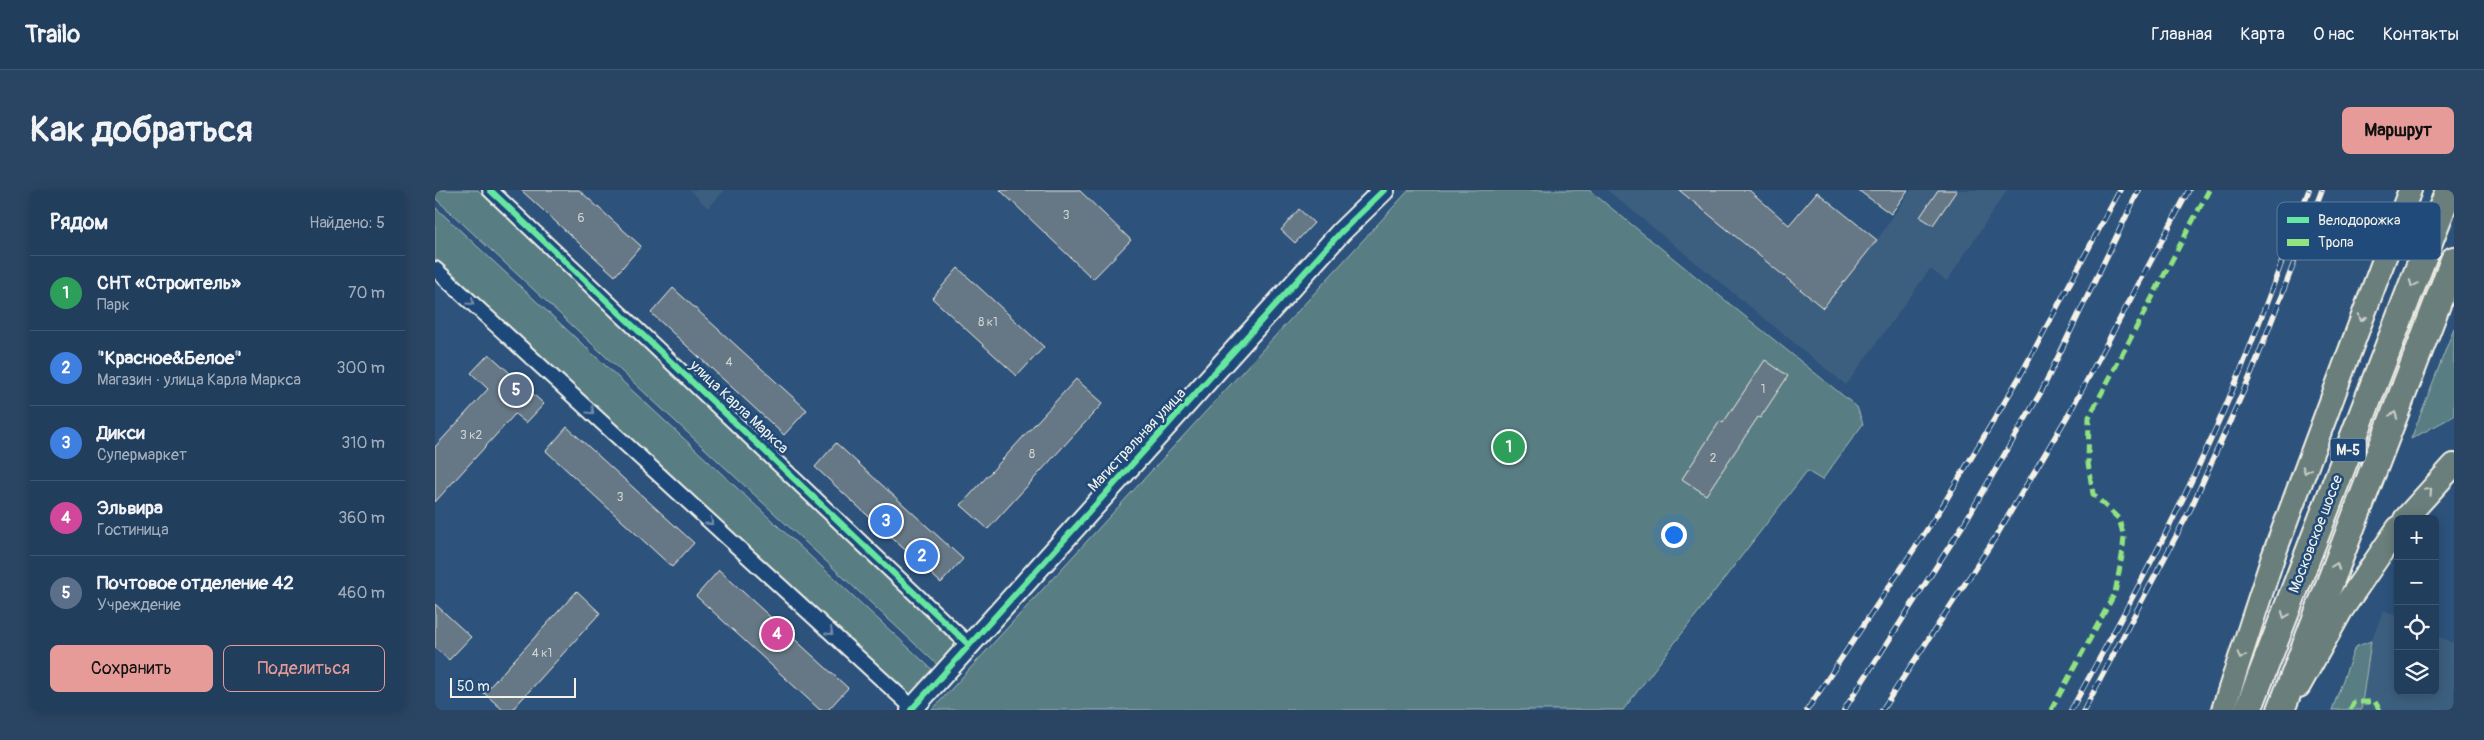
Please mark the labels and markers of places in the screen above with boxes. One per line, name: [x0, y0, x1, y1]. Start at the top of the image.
pin: 5: [500, 371, 532, 409]
pin: 1: [1493, 428, 1525, 466]
pin: 3: [870, 502, 902, 540]
pin: 2: [906, 537, 938, 575]
pin: 4: [761, 615, 793, 653]

